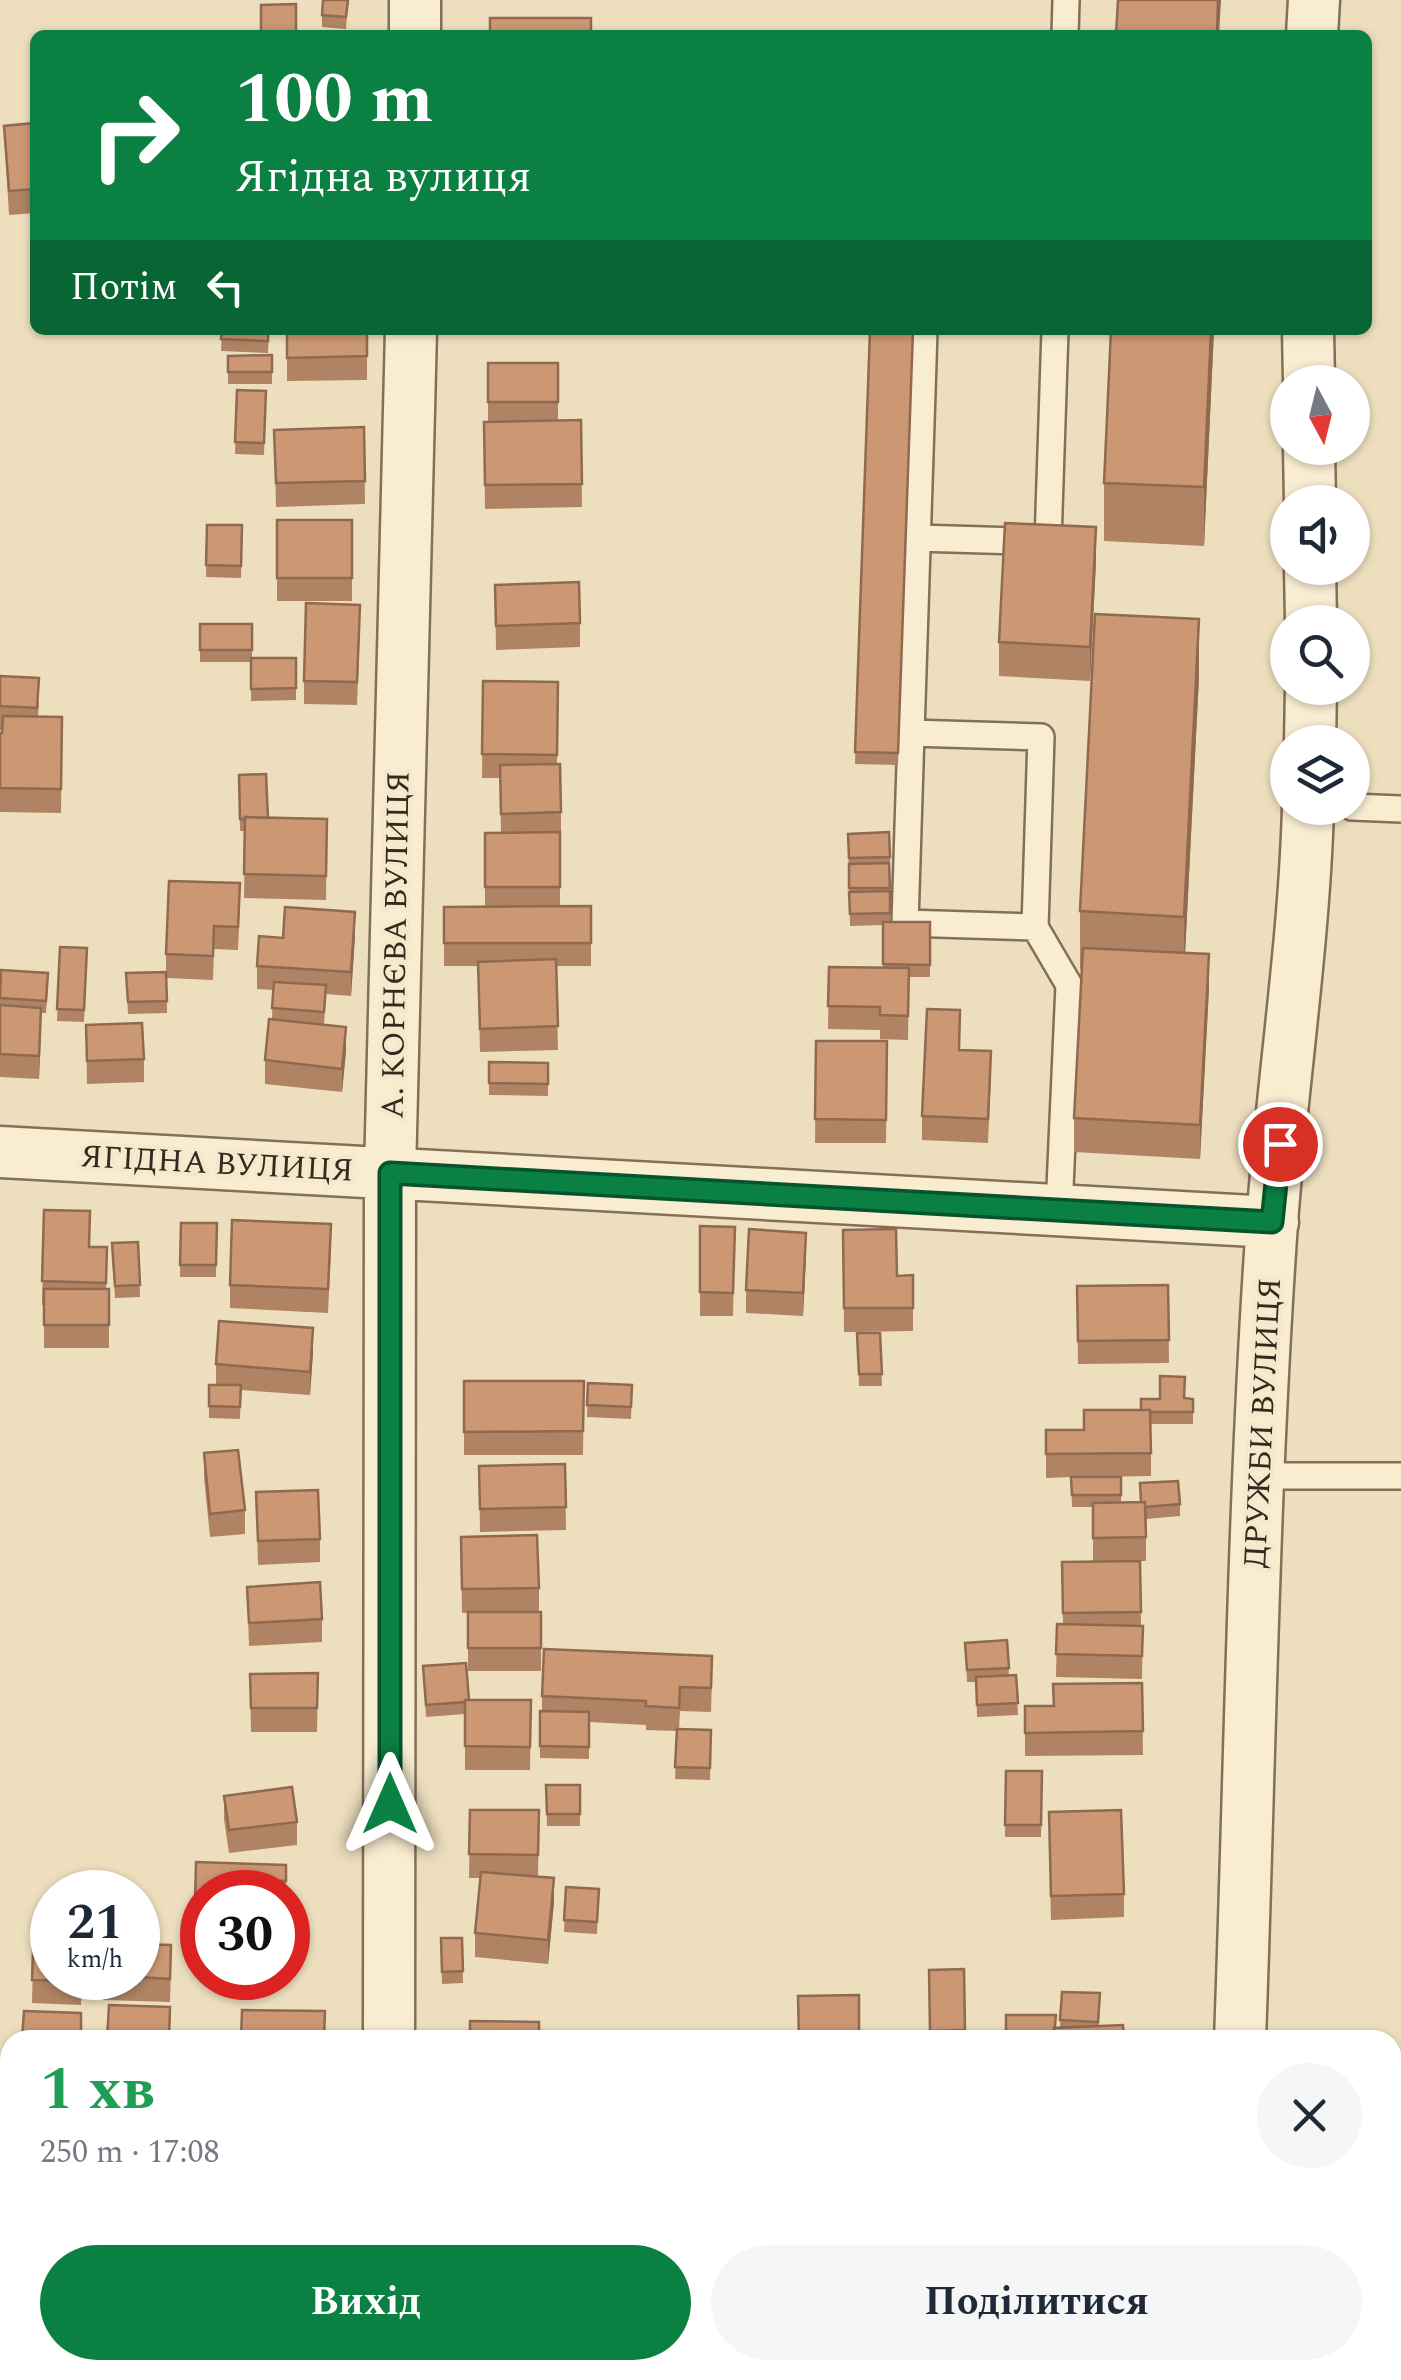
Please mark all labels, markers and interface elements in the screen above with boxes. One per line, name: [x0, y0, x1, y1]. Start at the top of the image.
text: 100 m: [235, 47, 433, 153]
icon: right: [70, 70, 200, 200]
text: Ягідна вулиця: [235, 143, 531, 212]
text: Потім: [70, 259, 178, 317]
icon: left: [198, 260, 253, 315]
north arrow: [1270, 365, 1370, 465]
map controls: [1270, 365, 1370, 825]
button: sound: [1270, 485, 1370, 585]
button: search: [1270, 605, 1370, 705]
button: layers: [1270, 725, 1370, 825]
street label: А. КОРНЄВА ВУЛИЦЯ: [368, 771, 424, 1119]
pin: [1238, 1102, 1323, 1187]
icon: arrive: [1253, 1117, 1308, 1172]
street label: ЯГІДНА ВУЛИЦЯ: [79, 1132, 355, 1196]
street label: ДРУЖБИ ВУЛИЦЯ: [1231, 1277, 1295, 1569]
position arrow: [338, 1752, 442, 1856]
speed limit sign: 30: [180, 1870, 310, 2000]
text: 21: [67, 1885, 123, 1961]
text: km/h: [67, 1941, 123, 1979]
text: 1 хв: [40, 2044, 154, 2136]
button: close: [1257, 2063, 1362, 2168]
text: 250 m · 17:08: [40, 2128, 220, 2177]
button: Вихід: [40, 2245, 691, 2360]
button: Поділитися: [711, 2245, 1362, 2360]

